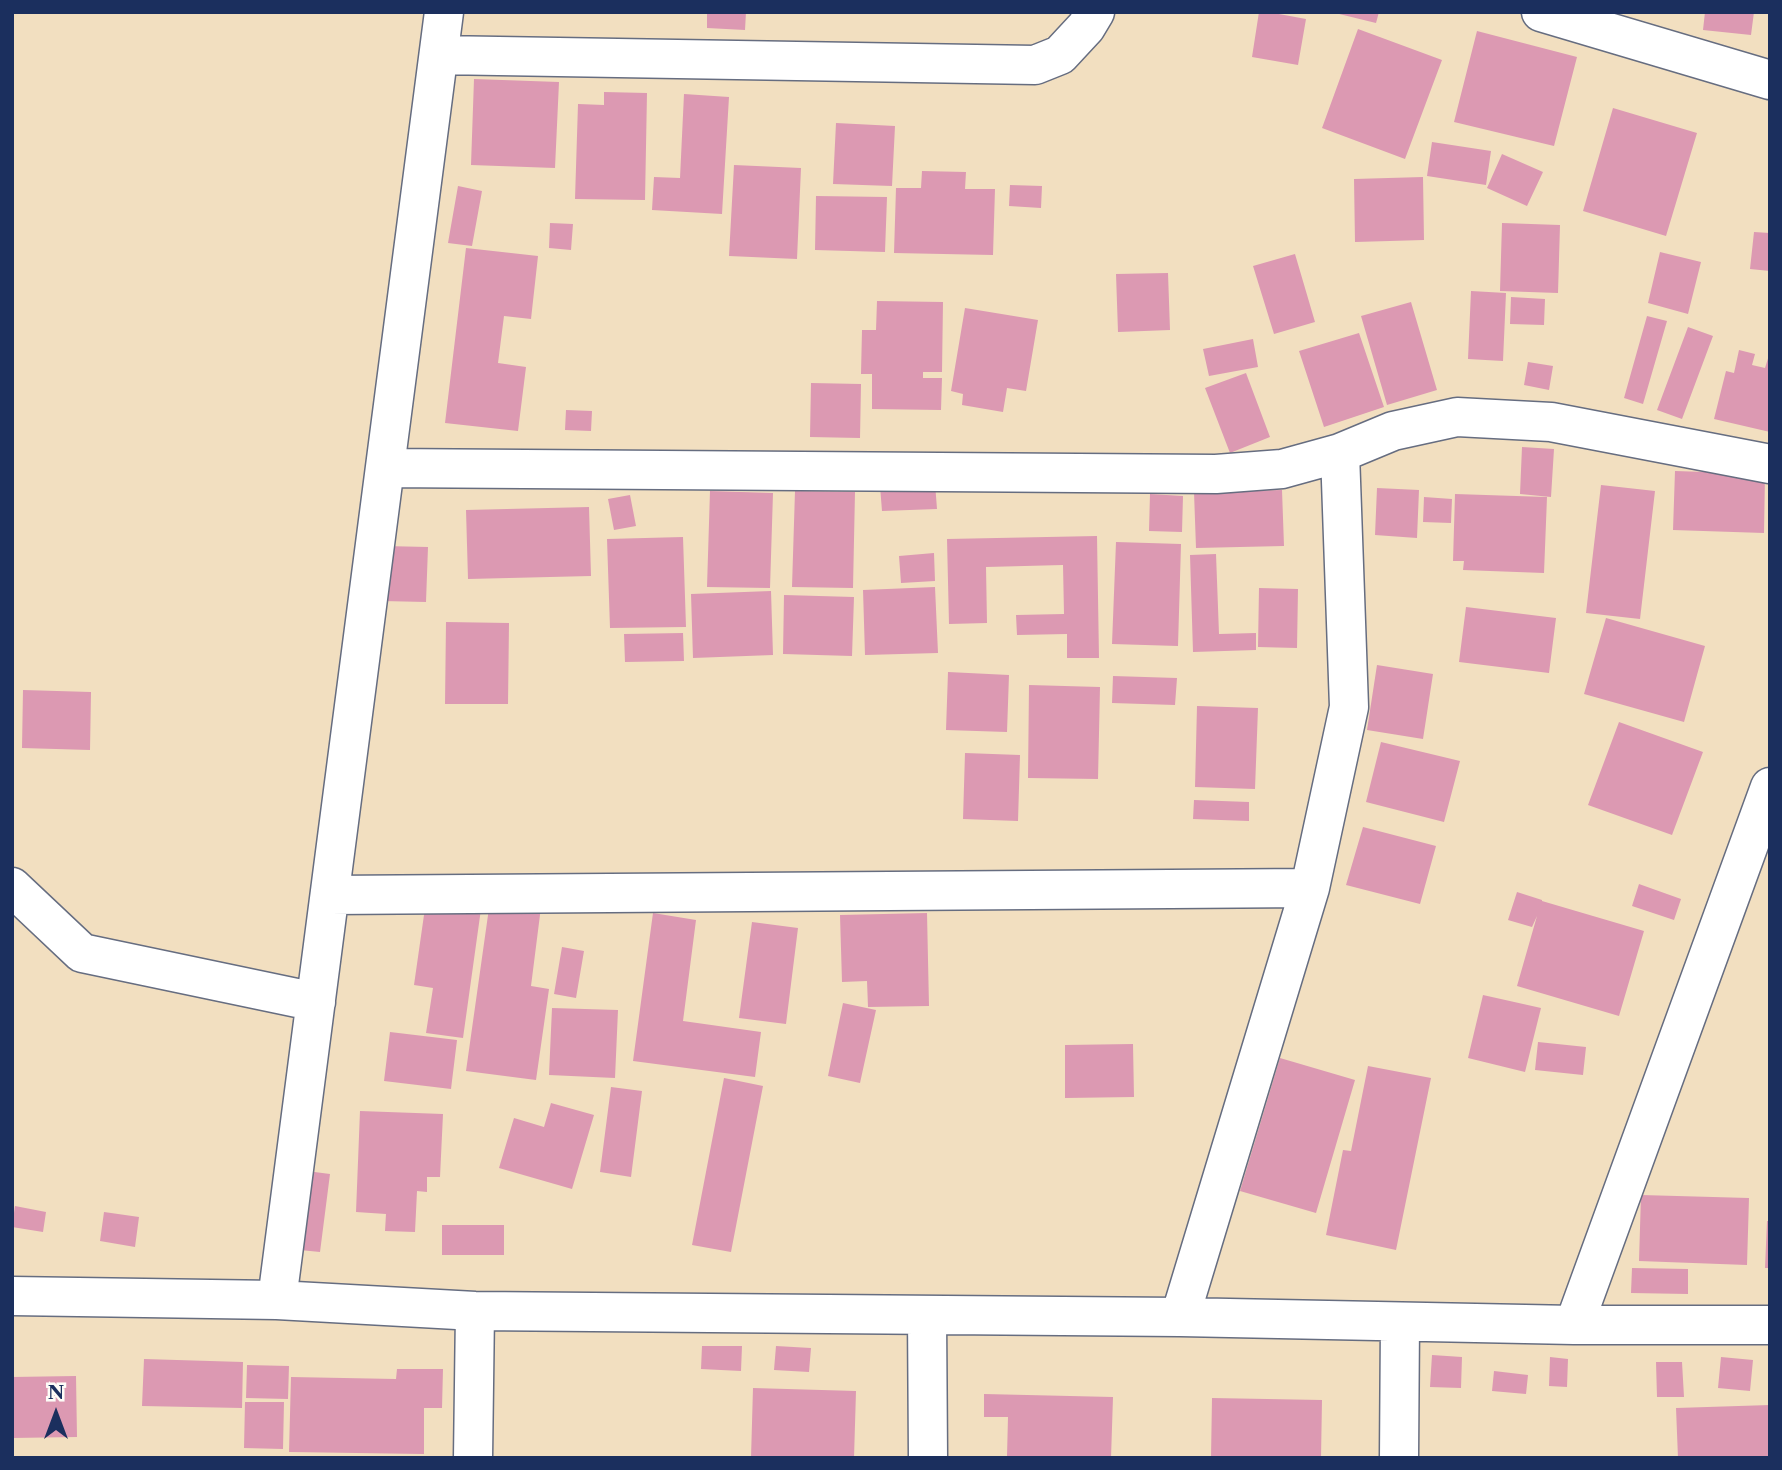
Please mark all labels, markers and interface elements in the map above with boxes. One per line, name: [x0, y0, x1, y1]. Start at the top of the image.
north arrow: [21, 1379, 91, 1449]
text: N: [48, 1381, 64, 1404]

